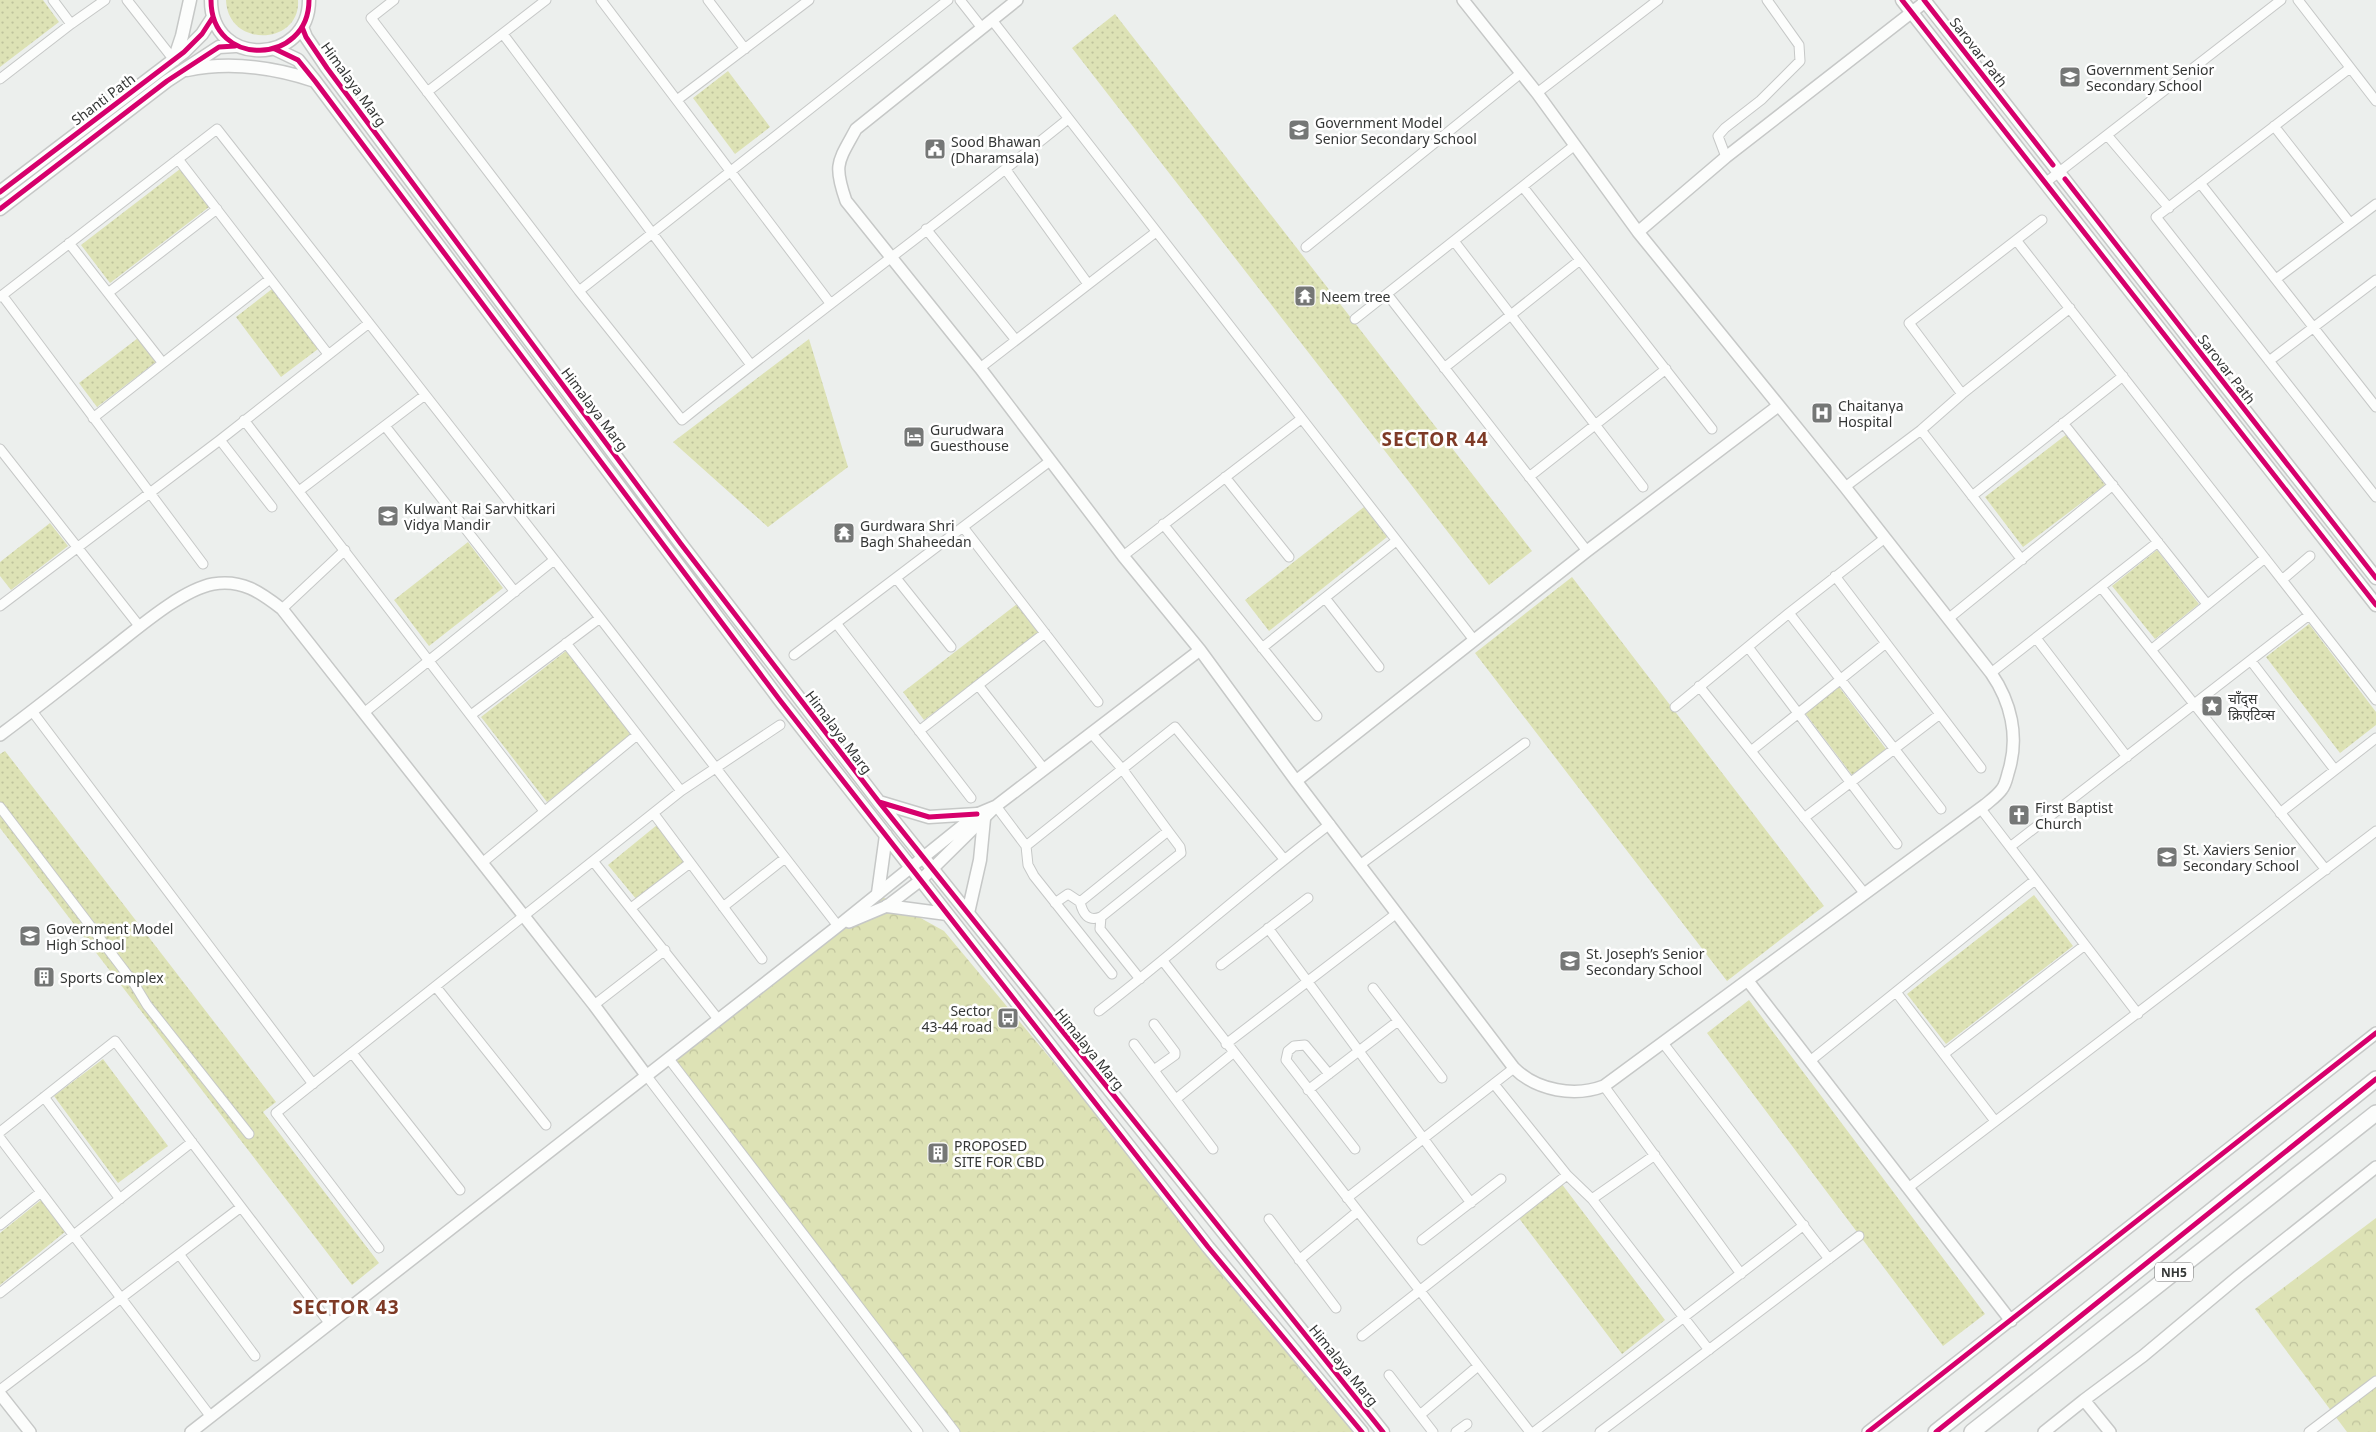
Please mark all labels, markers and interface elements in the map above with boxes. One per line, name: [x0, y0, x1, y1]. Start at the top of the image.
street label: Sarovar Path: [1946, 13, 2012, 91]
street label: Himalaya Marg: [317, 38, 391, 130]
place label: Government Senior Secondary School: [2086, 60, 2214, 95]
school or university icon: Government Senior Secondary School: [2058, 65, 2082, 89]
street label: Shanti Path: [67, 69, 139, 129]
place label: Government Model Senior Secondary School: [1315, 113, 1477, 148]
school or university icon: Government Model Senior Secondary School: [1287, 118, 1311, 142]
place label: Sood Bhawan (Dharamsala): [951, 132, 1041, 167]
public building icon: Sood Bhawan (Dharamsala): [923, 137, 947, 161]
temple icon: Neem tree: [1293, 284, 1317, 308]
place label: Neem tree: [1321, 287, 1391, 306]
street label: Sarovar Path: [2194, 330, 2260, 408]
street label: Himalaya Marg: [557, 363, 633, 455]
place label: Chaitanya Hospital: [1838, 396, 1904, 431]
hospital icon: Chaitanya Hospital: [1810, 401, 1834, 425]
place label: Gurudwara Guesthouse: [930, 420, 1009, 455]
hotel icon: Gurudwara Guesthouse: [902, 425, 926, 449]
district label: SECTOR 44: [1381, 426, 1489, 452]
place label: Kulwant Rai Sarvhitkari Vidya Mandir: [404, 499, 555, 534]
school or university icon: Kulwant Rai Sarvhitkari Vidya Mandir: [376, 504, 400, 528]
place label: Gurdwara Shri Bagh Shaheedan: [860, 516, 972, 551]
temple icon: Gurdwara Shri Bagh Shaheedan: [832, 521, 856, 545]
street label: Himalaya Marg: [801, 686, 877, 778]
place label: चाँद्स क्रिएटिव्स: [2228, 689, 2276, 724]
place icon: चाँद्स क्रिएटिव्स: [2200, 694, 2224, 718]
place label: First Baptist Church: [2035, 798, 2113, 833]
church icon: First Baptist Church: [2007, 803, 2031, 827]
place label: St. Xaviers Senior Secondary School: [2183, 840, 2299, 875]
school or university icon: St. Xaviers Senior Secondary School: [2155, 845, 2179, 869]
place label: Government Model High School: [46, 919, 173, 954]
school or university icon: Government Model High School: [18, 924, 42, 948]
place label: St. Joseph’s Senior Secondary School: [1586, 944, 1705, 979]
school or university icon: St. Joseph’s Senior Secondary School: [1558, 949, 1582, 973]
building icon: Sports Complex: [32, 965, 56, 989]
place label: Sports Complex: [60, 968, 164, 987]
place label: Sector 43-44 road: [921, 1001, 992, 1036]
street label: Himalaya Marg: [1051, 1004, 1129, 1094]
bus stop icon: Sector 43-44 road: [996, 1006, 1020, 1030]
place label: PROPOSED SITE FOR CBD: [954, 1136, 1044, 1171]
building icon: PROPOSED SITE FOR CBD: [926, 1141, 950, 1165]
road number: NH5: [2155, 1262, 2193, 1282]
district label: SECTOR 43: [292, 1294, 400, 1320]
street label: Himalaya Marg: [1305, 1320, 1383, 1410]

